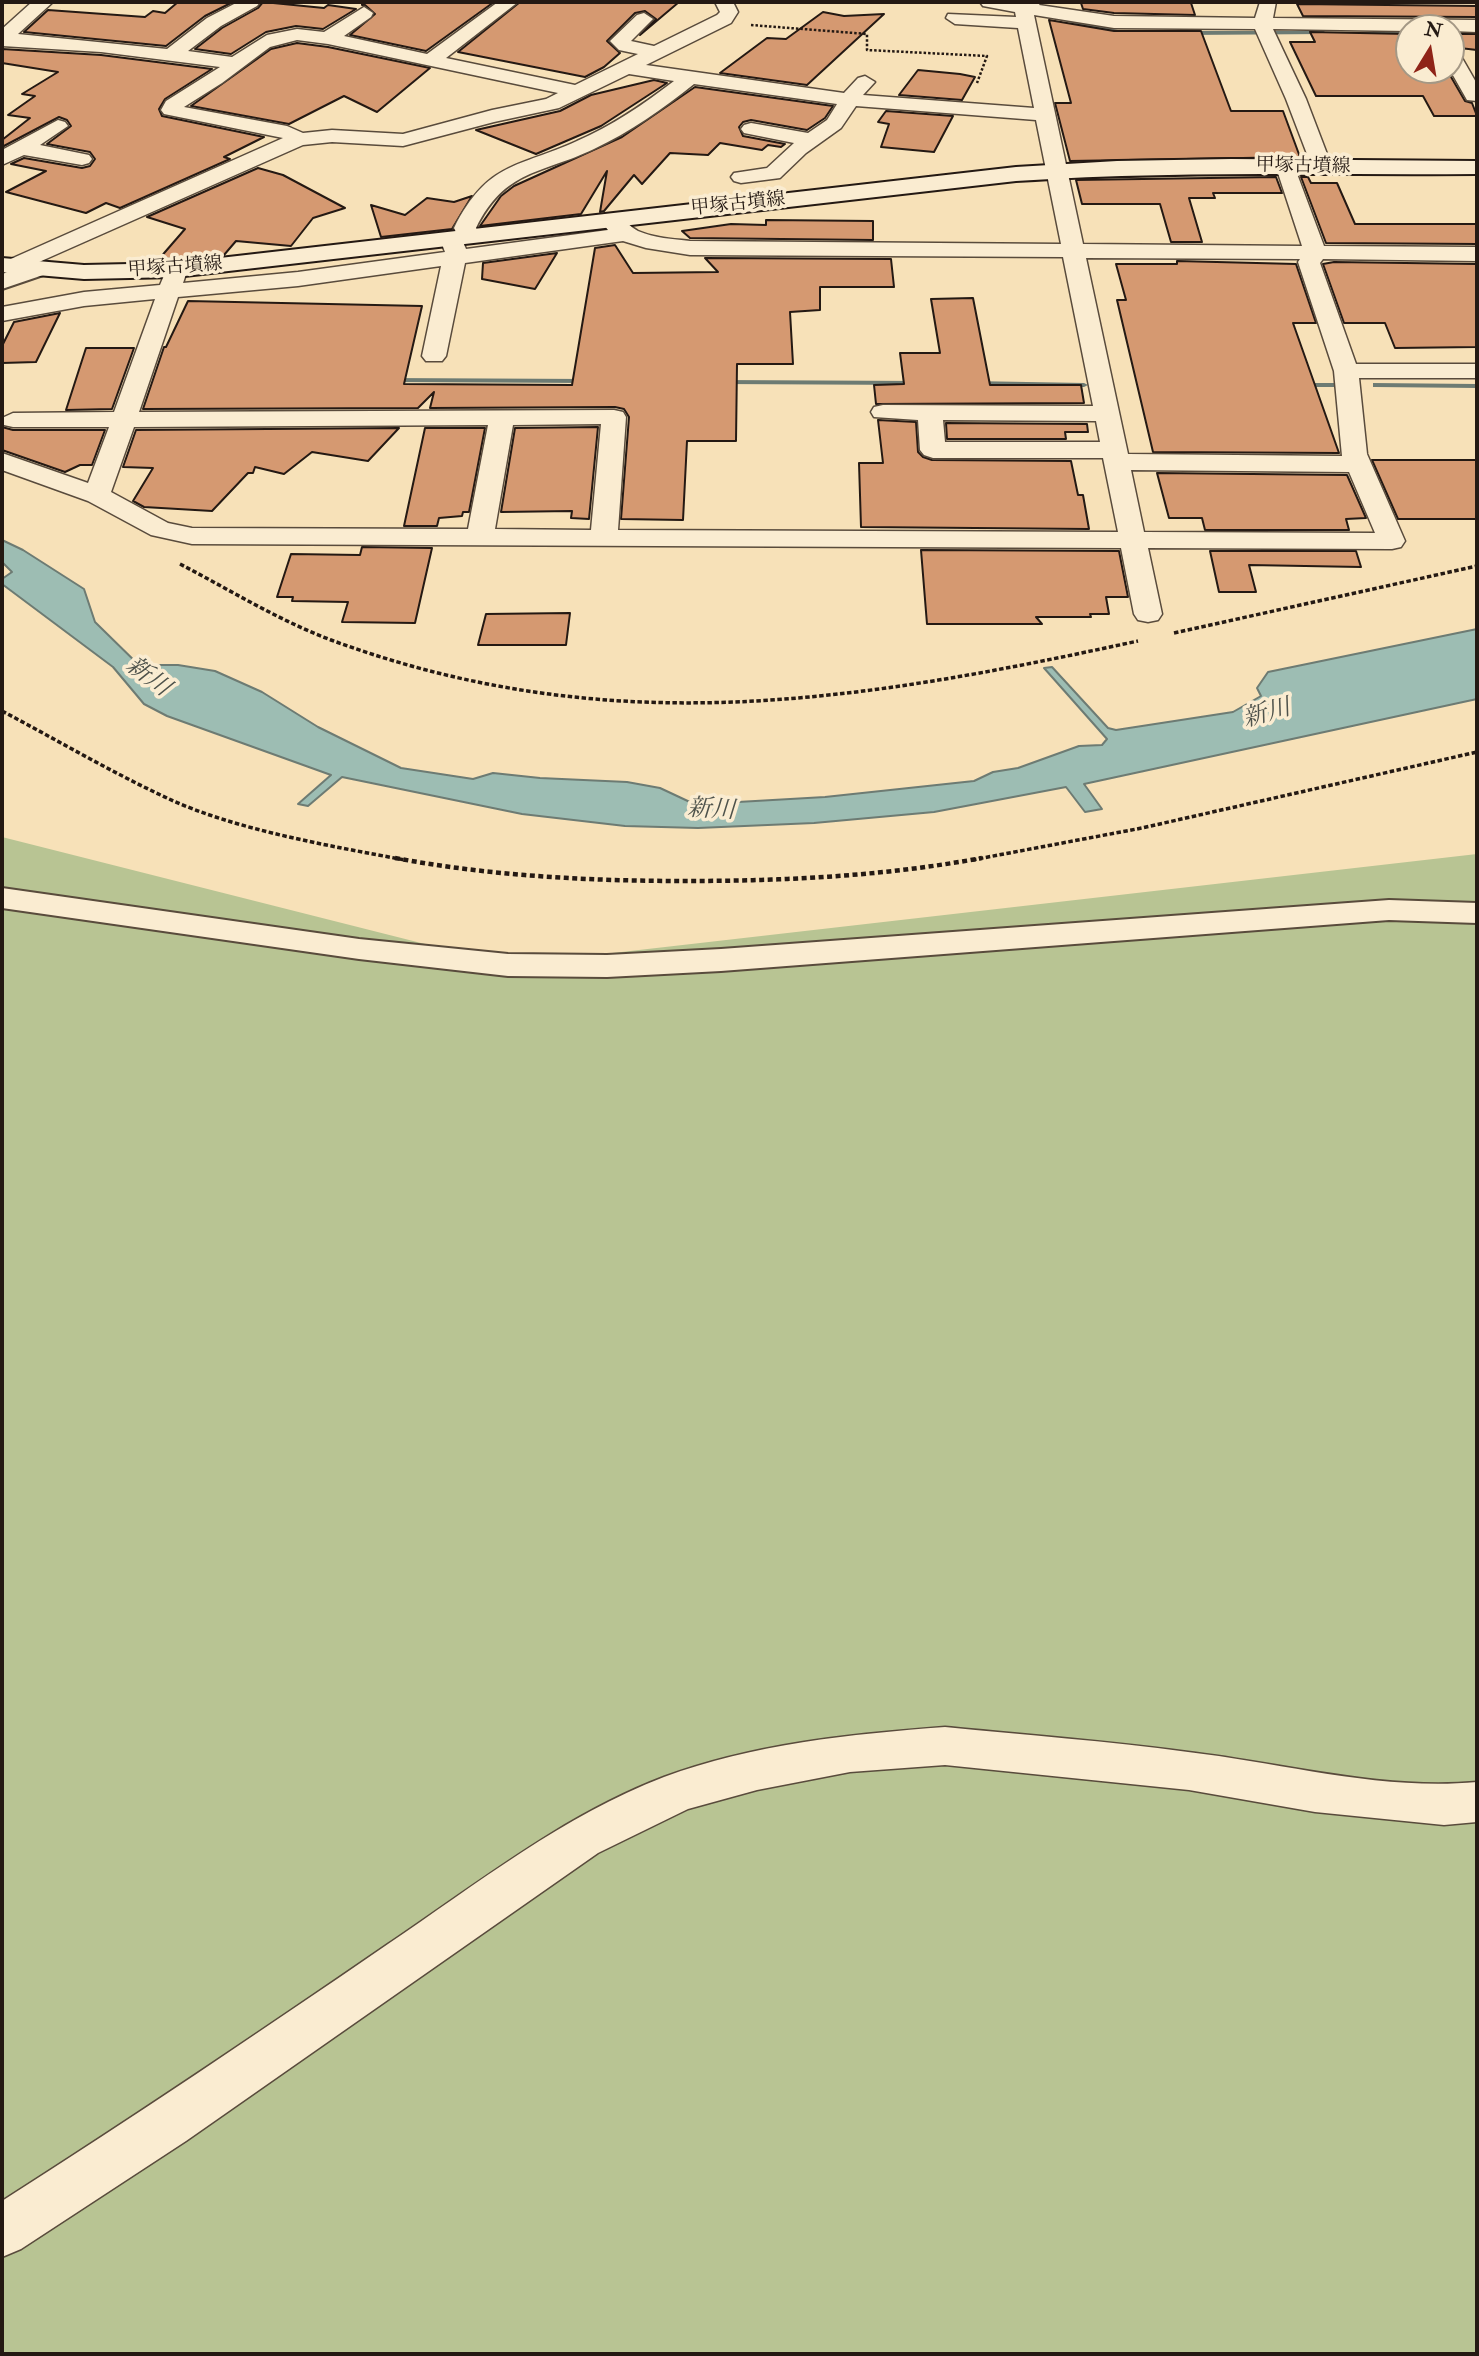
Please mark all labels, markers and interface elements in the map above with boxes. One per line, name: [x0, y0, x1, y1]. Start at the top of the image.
north arrow: [1395, 14, 1465, 84]
text: N: [1423, 17, 1444, 44]
street label: 甲塚古墳線: [1255, 155, 1351, 179]
street label: 甲塚古墳線: [690, 189, 786, 221]
street label: 甲塚古墳線: [127, 253, 223, 283]
water label: 新川: [119, 652, 175, 704]
water label: 新川: [1240, 695, 1294, 735]
water label: 新川: [686, 795, 736, 827]

